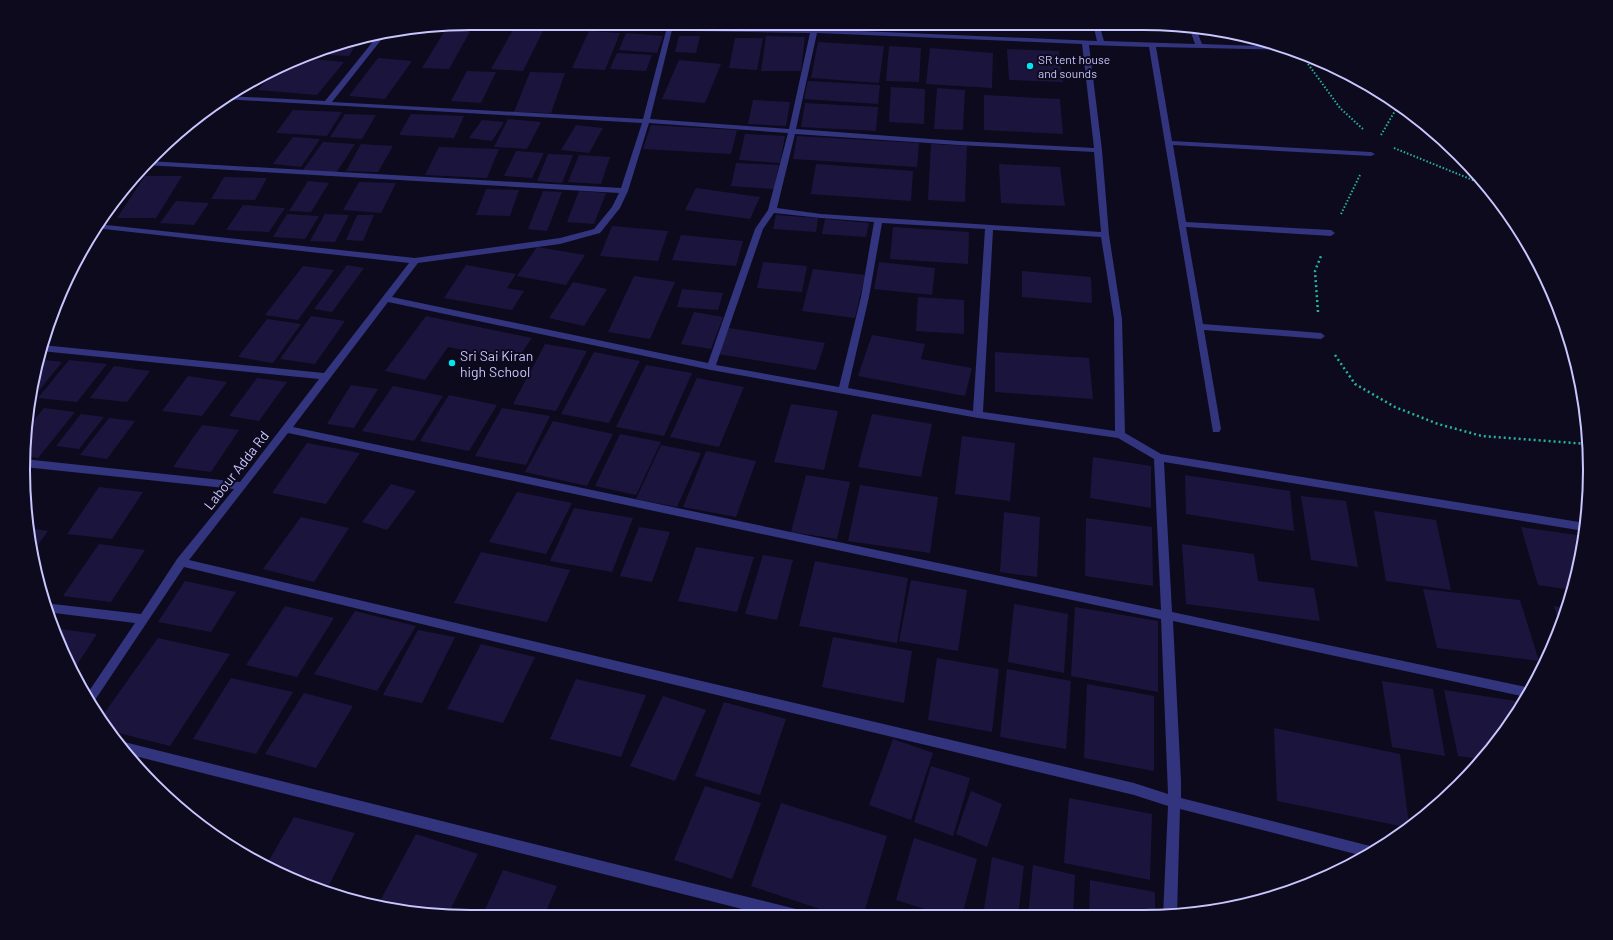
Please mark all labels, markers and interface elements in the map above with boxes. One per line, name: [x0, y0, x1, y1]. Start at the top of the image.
place label: SR tent house and sounds: [1038, 52, 1110, 80]
marker: SR tent house and sounds: [1025, 61, 1035, 71]
place label: Sri Sai Kiran high School: [460, 347, 533, 380]
marker: Sri Sai Kiran high School: [447, 358, 457, 368]
street label: Labour Adda Rd: [200, 427, 272, 513]

